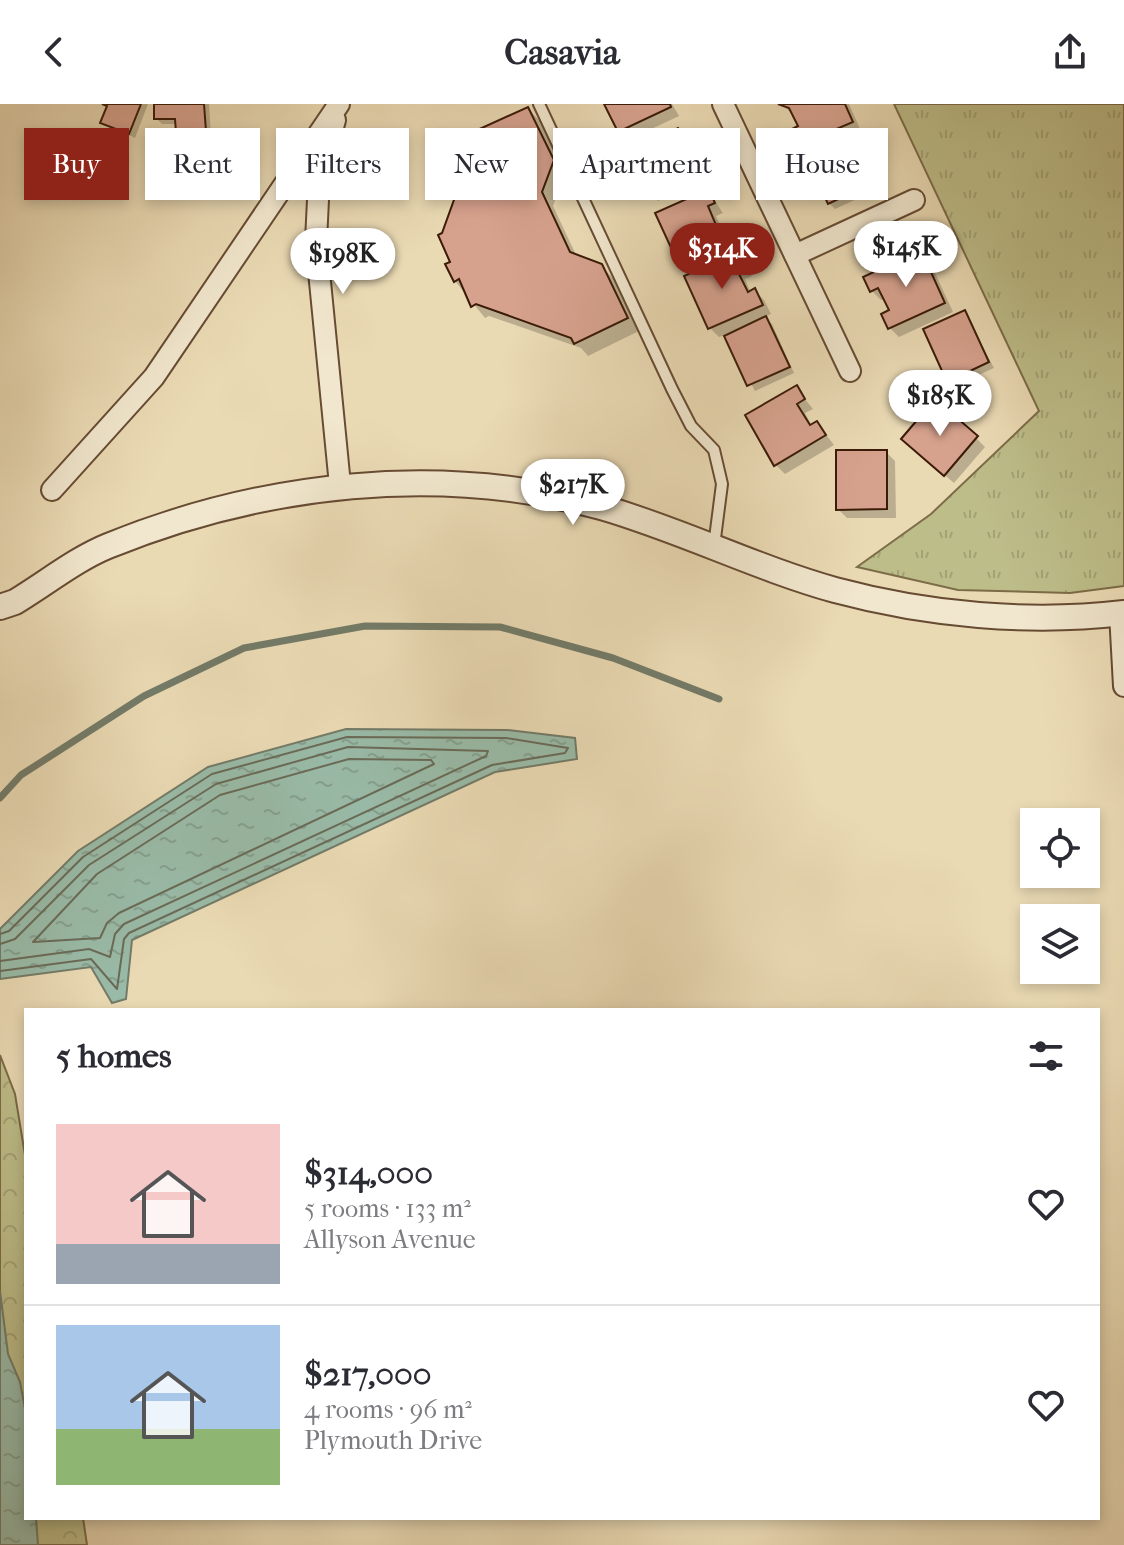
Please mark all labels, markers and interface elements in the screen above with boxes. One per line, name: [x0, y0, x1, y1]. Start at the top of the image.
icon: back: [32, 30, 76, 74]
icon: share: [1048, 30, 1092, 74]
text: Casavia: [504, 31, 620, 73]
chip: Buy: [24, 128, 129, 200]
chip: Rent: [145, 128, 260, 200]
chip: Filters: [276, 128, 409, 200]
chip: New: [425, 128, 537, 200]
chip: Apartment: [553, 128, 740, 200]
chip: House: [756, 128, 888, 200]
pin: $145K: [850, 221, 962, 289]
pin: $314K: [666, 223, 778, 291]
pin: $198K: [287, 228, 399, 296]
text: $145K: [872, 231, 940, 262]
text: $314K: [688, 233, 756, 264]
text: $198K: [308, 238, 378, 269]
pin: $185K: [884, 370, 996, 438]
text: $185K: [907, 380, 973, 411]
pin: $217K: [517, 459, 629, 527]
text: $217K: [539, 469, 607, 500]
map controls: [1020, 808, 1100, 984]
button: locate: [1020, 808, 1100, 888]
button: layers: [1020, 904, 1100, 984]
icon: filters: [1024, 1034, 1068, 1078]
text: 5 homes: [56, 1036, 171, 1076]
text: $314,000: [304, 1153, 433, 1193]
icon: home: [120, 1156, 216, 1252]
icon: heart: [1024, 1182, 1068, 1226]
text: 5 rooms · 133 m²: [304, 1193, 471, 1224]
text: Allyson Avenue: [304, 1224, 476, 1255]
text: $217,000: [304, 1354, 431, 1394]
icon: home: [120, 1357, 216, 1453]
icon: heart: [1024, 1383, 1068, 1427]
text: 4 rooms · 96 m²: [304, 1394, 472, 1425]
text: Plymouth Drive: [304, 1425, 482, 1456]

